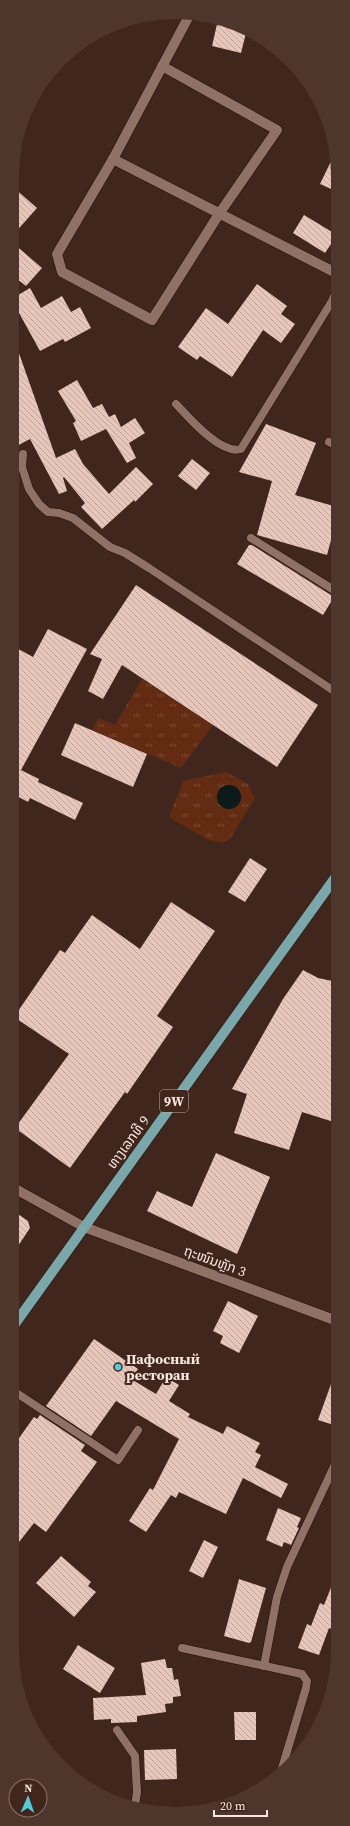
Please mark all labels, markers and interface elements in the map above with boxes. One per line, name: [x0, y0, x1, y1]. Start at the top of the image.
road number: 9W: [160, 1090, 188, 1112]
street label: ທາງເລກທີ 9: [102, 1111, 154, 1173]
street label: ຖະໜົນຫຼັກ 3: [181, 1240, 249, 1282]
place label: Пафосный ресторан: [126, 1349, 200, 1385]
marker: Пафосный ресторан: [113, 1362, 123, 1372]
north arrow: [8, 1778, 48, 1818]
text: N: [24, 1781, 33, 1796]
scale bar: [214, 1792, 267, 1818]
text: 20 m: [220, 1798, 246, 1814]

